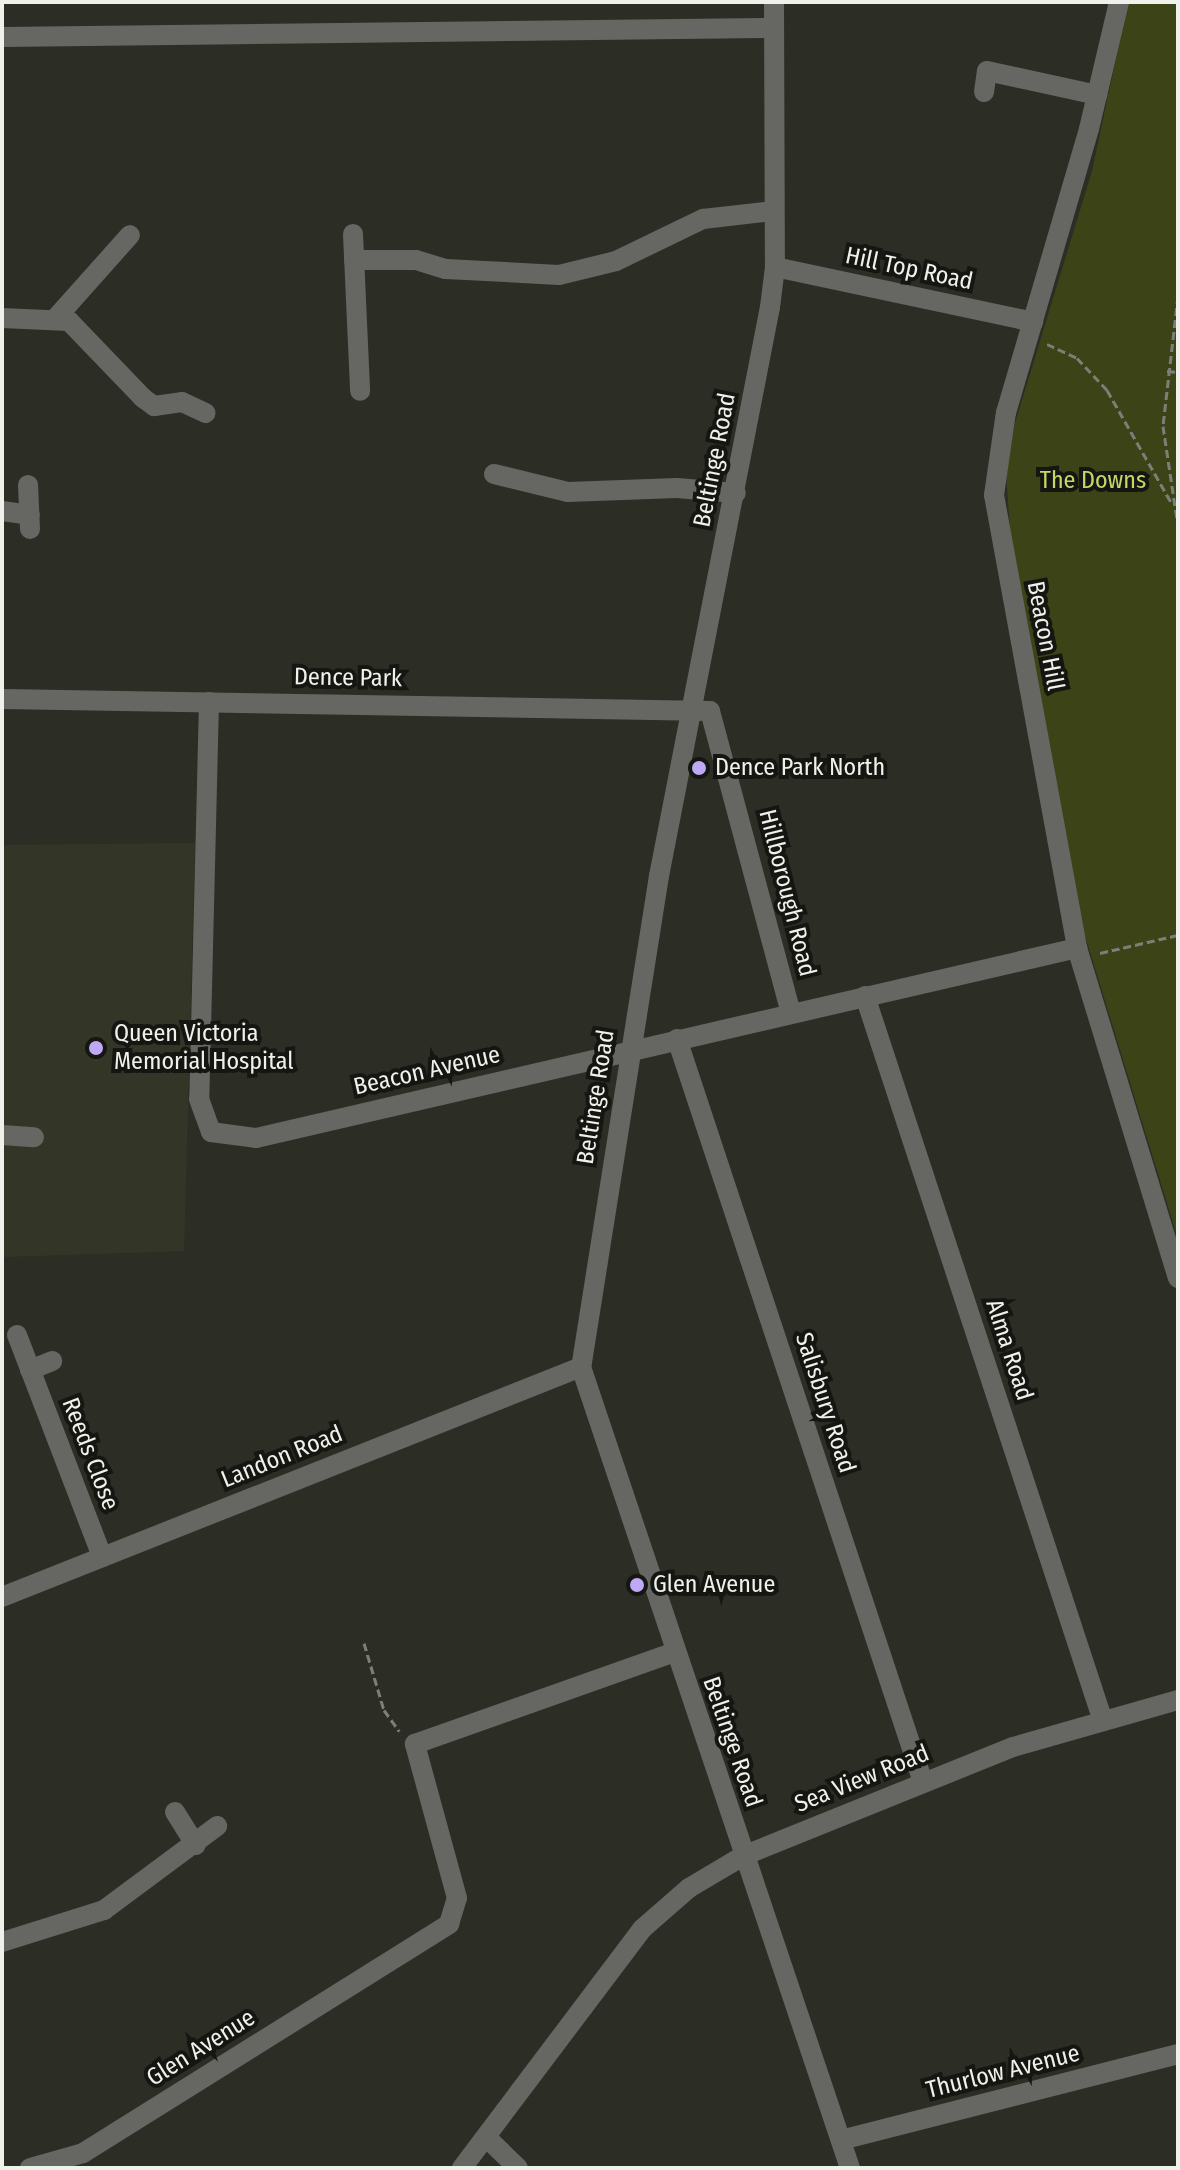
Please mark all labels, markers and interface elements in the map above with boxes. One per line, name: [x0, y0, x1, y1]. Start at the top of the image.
street label: Hill Top Road: [843, 241, 975, 297]
street label: Beltinge Road: [688, 390, 742, 530]
park label: The Downs: [1040, 467, 1146, 495]
street label: Beacon Hill: [1020, 579, 1070, 693]
street label: Dence Park: [294, 663, 402, 693]
place label: Dence Park North: [715, 754, 885, 782]
marker: Dence Park North: [690, 759, 708, 777]
street label: Hillborough Road: [752, 807, 822, 979]
place label: Queen Victoria Memorial Hospital: [114, 1020, 294, 1076]
street label: Beltinge Road: [571, 1028, 621, 1166]
marker: Queen Victoria Memorial Hospital: [85, 1037, 107, 1059]
street label: Beacon Avenue: [351, 1040, 503, 1102]
street label: Alma Road: [979, 1296, 1039, 1404]
street label: Salisbury Road: [789, 1329, 861, 1477]
street label: Reeds Close: [55, 1394, 125, 1514]
street label: Landon Road: [217, 1420, 347, 1494]
place label: Glen Avenue: [653, 1571, 775, 1599]
marker: Glen Avenue: [628, 1576, 646, 1594]
street label: Beltinge Road: [696, 1673, 768, 1811]
street label: Sea View Road: [791, 1739, 933, 1819]
street label: Glen Avenue: [142, 2003, 260, 2093]
street label: Thurlow Avenue: [923, 2039, 1083, 2105]

